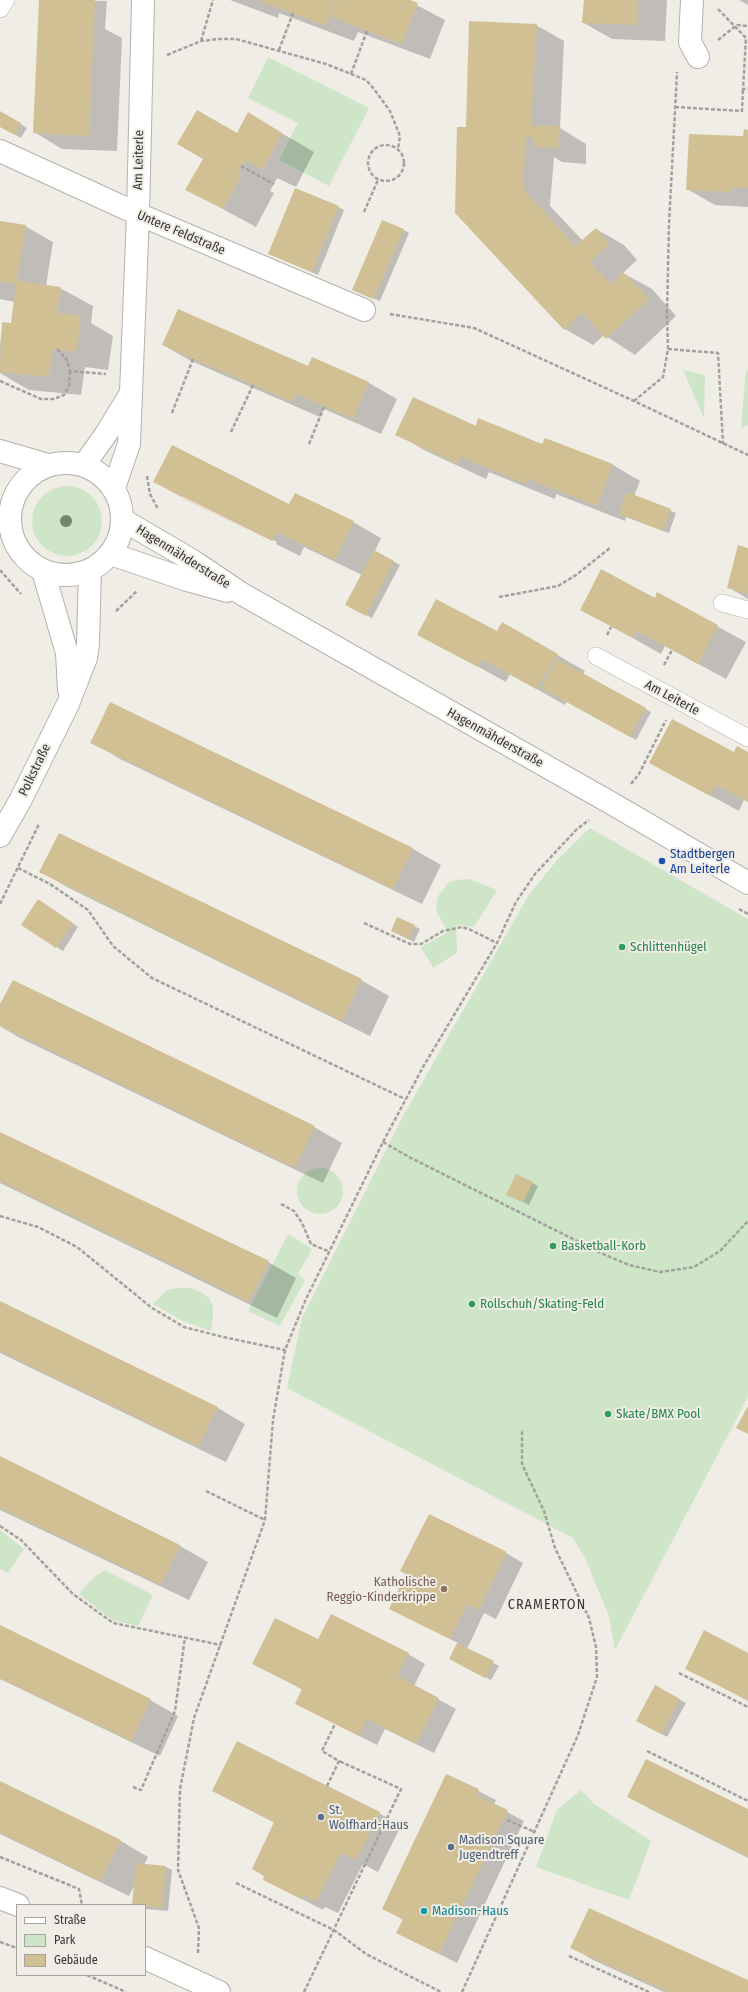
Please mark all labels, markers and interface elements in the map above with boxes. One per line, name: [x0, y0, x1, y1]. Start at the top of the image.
street label: Am Leiterle: [131, 130, 147, 190]
street label: Untere Feldstraße: [135, 207, 227, 259]
street label: Hagenmähderstraße: [133, 522, 233, 592]
street label: Am Leiterle: [642, 677, 702, 719]
street label: Hagenmähderstraße: [444, 705, 546, 771]
street label: Polkstraße: [16, 741, 54, 799]
place label: Stadtbergen Am Leiterle: [670, 846, 735, 877]
marker: Stadtbergen Am Leiterle: [657, 856, 667, 866]
place label: Schlittenhügel: [630, 939, 707, 955]
marker: Schlittenhügel: [617, 942, 627, 952]
place label: Basketball-Korb: [561, 1238, 646, 1254]
marker: Basketball-Korb: [548, 1241, 558, 1251]
place label: Rollschuh/Skating-Feld: [480, 1296, 604, 1312]
marker: Rollschuh/Skating-Feld: [467, 1299, 477, 1309]
place label: Skate/BMX Pool: [616, 1406, 701, 1422]
marker: Skate/BMX Pool: [603, 1409, 613, 1419]
place label: Katholische Reggio-Kinderkrippe: [327, 1574, 436, 1605]
marker: Katholische Reggio-Kinderkrippe: [439, 1584, 449, 1594]
district label: CRAMERTON: [508, 1597, 586, 1613]
place label: St. Wolfhard-Haus: [329, 1802, 409, 1833]
marker: St. Wolfhard-Haus: [316, 1812, 326, 1822]
place label: Madison Square Jugendtreff: [459, 1832, 544, 1863]
marker: Madison Square Jugendtreff: [446, 1842, 456, 1852]
place label: Madison-Haus: [432, 1903, 508, 1919]
legend: [16, 1904, 146, 1976]
marker: Madison-Haus: [419, 1906, 429, 1916]
text: Straße: [54, 1913, 86, 1927]
text: Park: [54, 1933, 75, 1947]
text: Gebäude: [54, 1953, 98, 1967]

